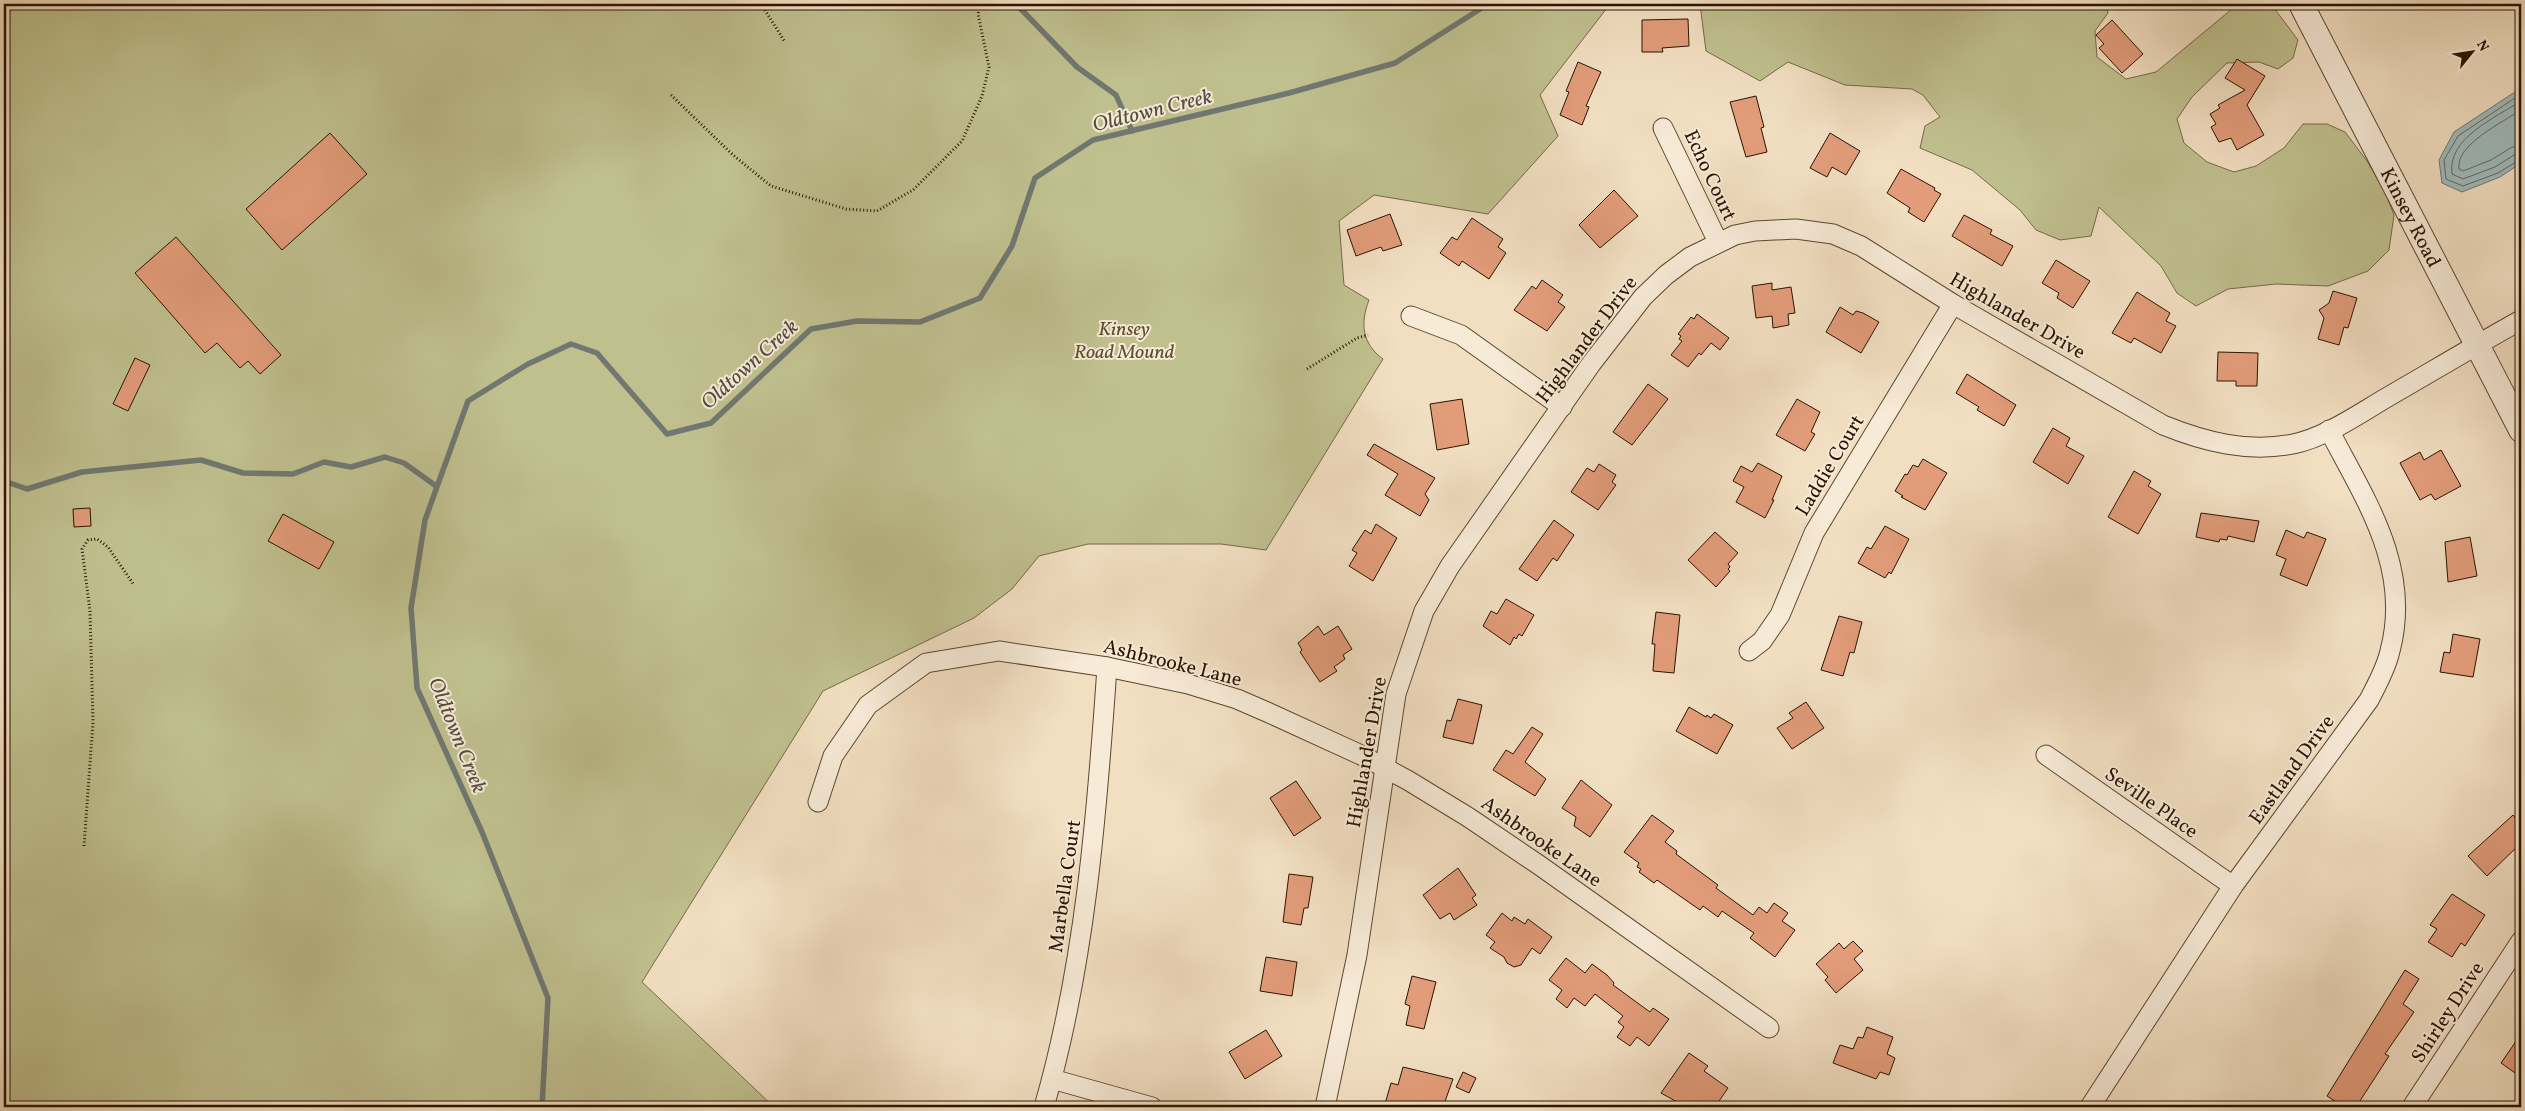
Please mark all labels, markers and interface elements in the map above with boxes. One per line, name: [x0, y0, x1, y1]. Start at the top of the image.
north arrow: [2448, 28, 2498, 78]
text: N: [2471, 37, 2493, 55]
water label: Oldtown Creek: [1089, 83, 1216, 140]
street label: Echo Court: [1676, 126, 1742, 226]
street label: Kinsey Road: [2372, 163, 2447, 273]
street label: Highlander Drive: [1944, 266, 2090, 367]
street label: Highlander Drive: [1530, 271, 1645, 410]
water label: Oldtown Creek: [695, 313, 805, 417]
park label: Kinsey Road Mound: [1074, 316, 1175, 367]
street label: Laddie Court: [1789, 410, 1872, 522]
street label: Ashbrooke Lane: [1100, 633, 1245, 695]
water label: Oldtown Creek: [420, 673, 493, 798]
street label: Highlander Drive: [1341, 675, 1395, 830]
street label: Eastland Drive: [2243, 710, 2342, 831]
street label: Seville Place: [2098, 761, 2203, 846]
street label: Ashbrooke Lane: [1475, 791, 1607, 895]
street label: Marbella Court: [1043, 818, 1089, 954]
street label: Shirley Drive: [2405, 957, 2492, 1069]

